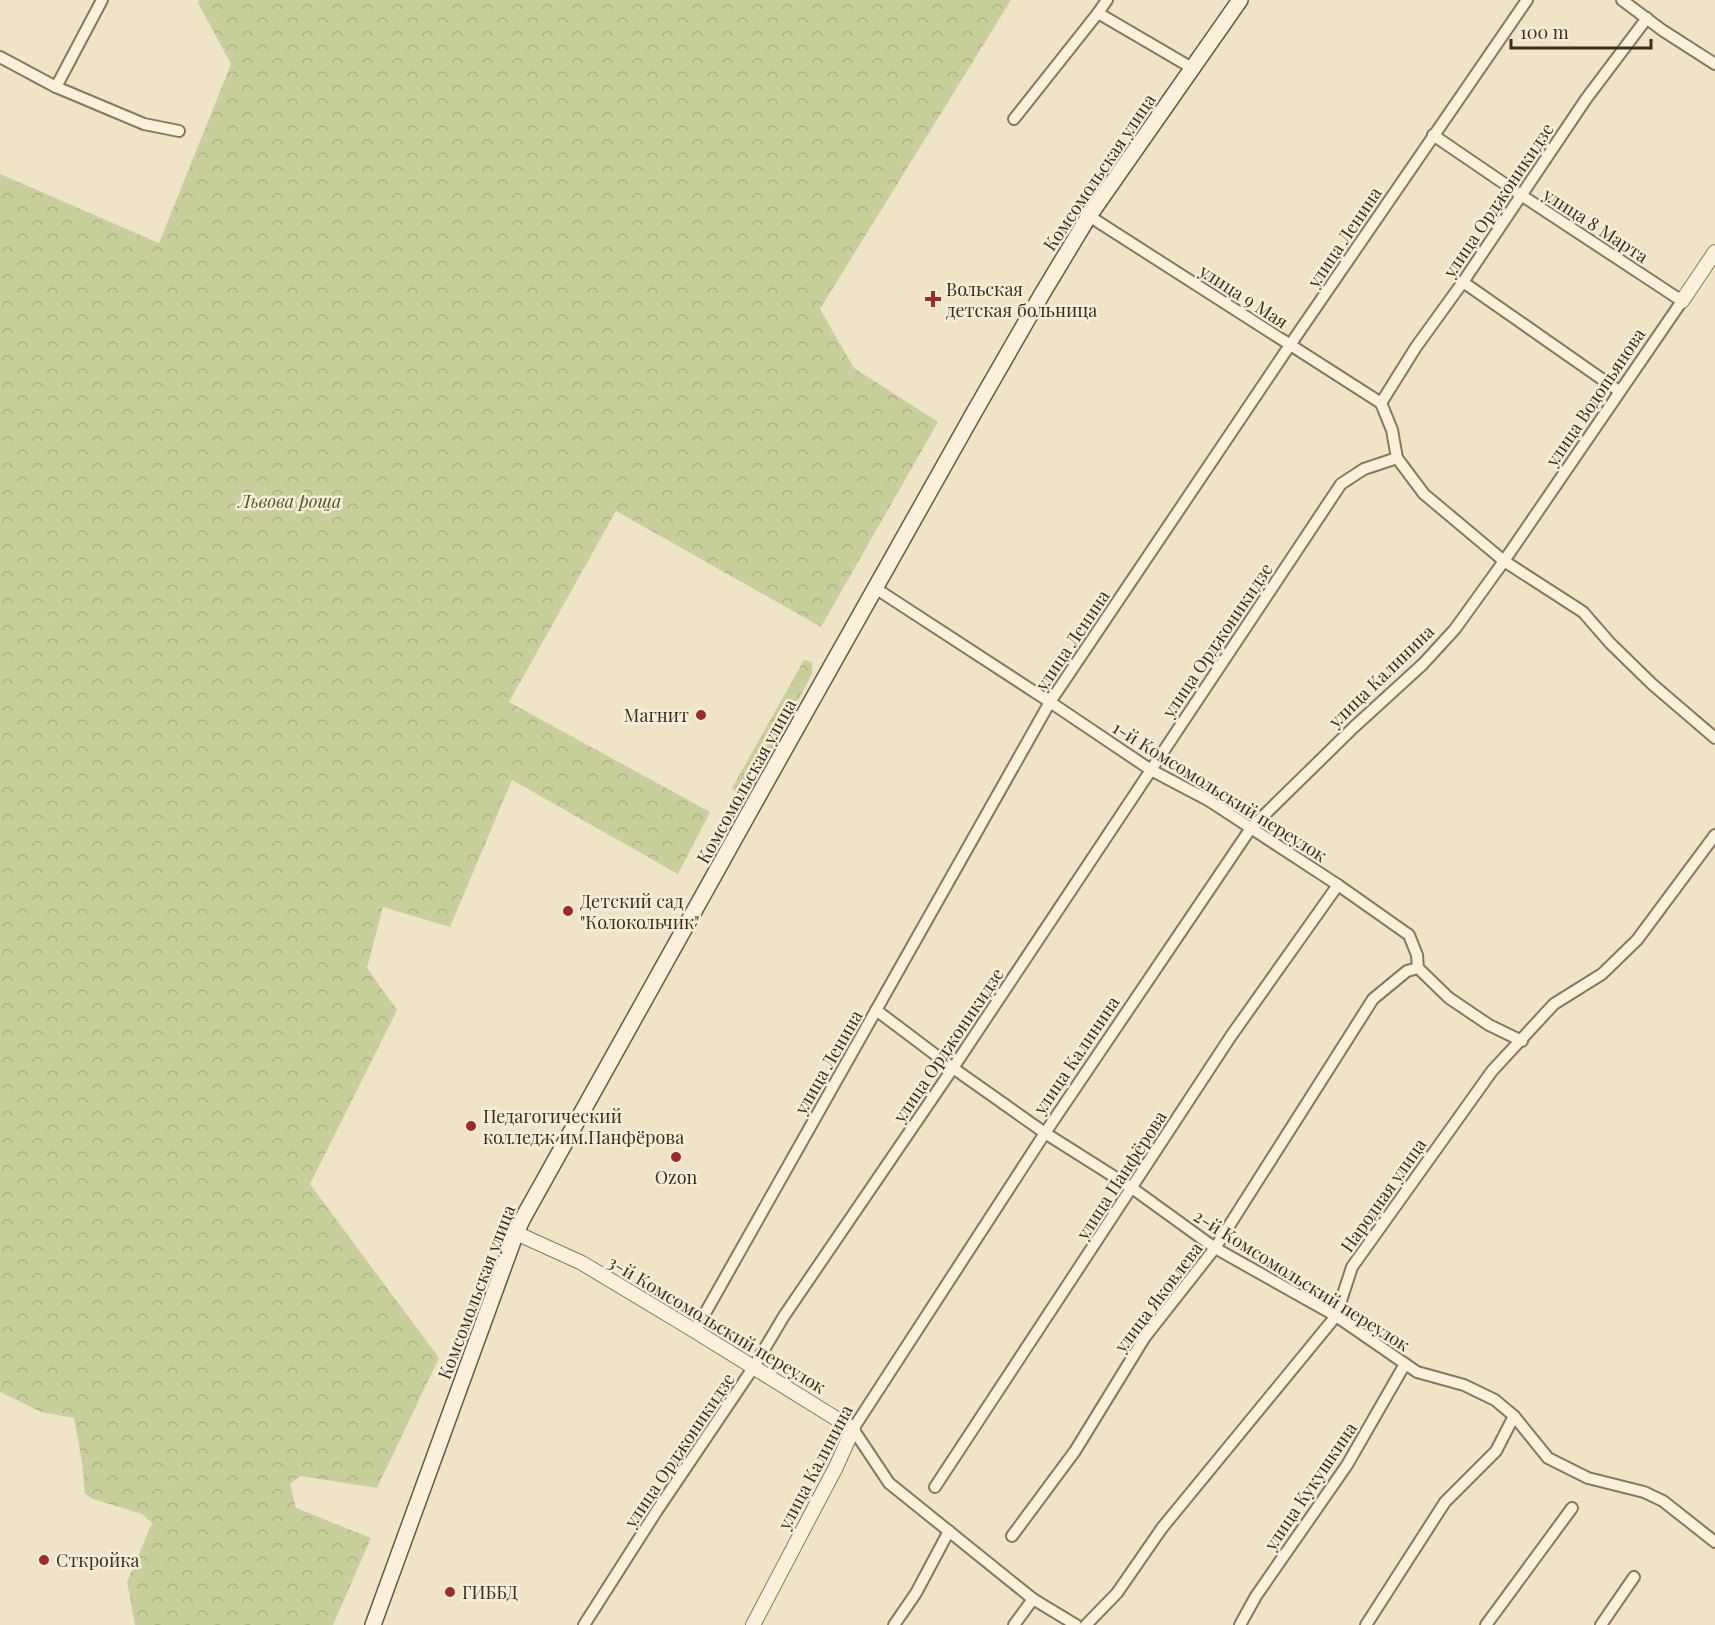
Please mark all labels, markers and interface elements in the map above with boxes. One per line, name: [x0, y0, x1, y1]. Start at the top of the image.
scale bar: [1511, 12, 1650, 50]
text: 100 m: [1520, 20, 1569, 44]
street label: Комсомольская улица: [1037, 89, 1161, 255]
street label: улица Орджоникидзе: [1437, 118, 1559, 283]
street label: улица 8 Марта: [1538, 181, 1653, 268]
street label: улица Ленина: [1301, 182, 1387, 293]
street label: улица 9 Мая: [1194, 258, 1293, 334]
place label: Вольская детская больница: [946, 277, 1097, 322]
marker: Вольская детская больница: [924, 290, 942, 308]
street label: улица Водопьянова: [1539, 323, 1650, 472]
park label: Львова роща: [237, 489, 341, 513]
street label: улица Орджоникидзе: [1156, 558, 1278, 723]
street label: улица Ленина: [1029, 585, 1115, 696]
street label: улица Калинина: [1322, 619, 1439, 733]
street label: Комсомольская улица: [691, 694, 801, 868]
place label: Магнит: [624, 703, 689, 727]
marker: Магнит: [694, 708, 708, 722]
street label: 1-й Комсомольский переулок: [1108, 715, 1332, 867]
place label: Детский сад "Колокольчик": [580, 889, 700, 934]
marker: Детский сад "Колокольчик": [561, 904, 575, 918]
street label: улица Орджоникидзе: [887, 963, 1009, 1128]
street label: улица Калинина: [1027, 991, 1125, 1120]
street label: улица Ленина: [788, 1006, 868, 1119]
place label: Педагогический колледж им.Панфёрова: [483, 1104, 684, 1149]
street label: улица Панфёрова: [1070, 1106, 1172, 1245]
marker: Педагогический колледж им.Панфёрова: [464, 1119, 478, 1133]
street label: Народная улица: [1335, 1133, 1431, 1257]
marker: Ozon: [669, 1150, 683, 1164]
place label: Ozon: [655, 1165, 698, 1189]
street label: Комсомольская улица: [432, 1201, 520, 1383]
street label: 2-й Комсомольский переулок: [1189, 1203, 1415, 1357]
street label: улица Яковлева: [1108, 1237, 1207, 1358]
street label: 3-й Комсомольский переулок: [604, 1249, 830, 1399]
street label: улица Орджоникидзе: [618, 1368, 740, 1533]
street label: улица Калинина: [772, 1400, 858, 1534]
street label: улица Кукушкина: [1258, 1417, 1362, 1556]
place label: Сткройка: [56, 1548, 140, 1572]
marker: Сткройка: [37, 1553, 51, 1567]
place label: ГИББД: [462, 1580, 518, 1604]
marker: ГИББД: [443, 1585, 457, 1599]

